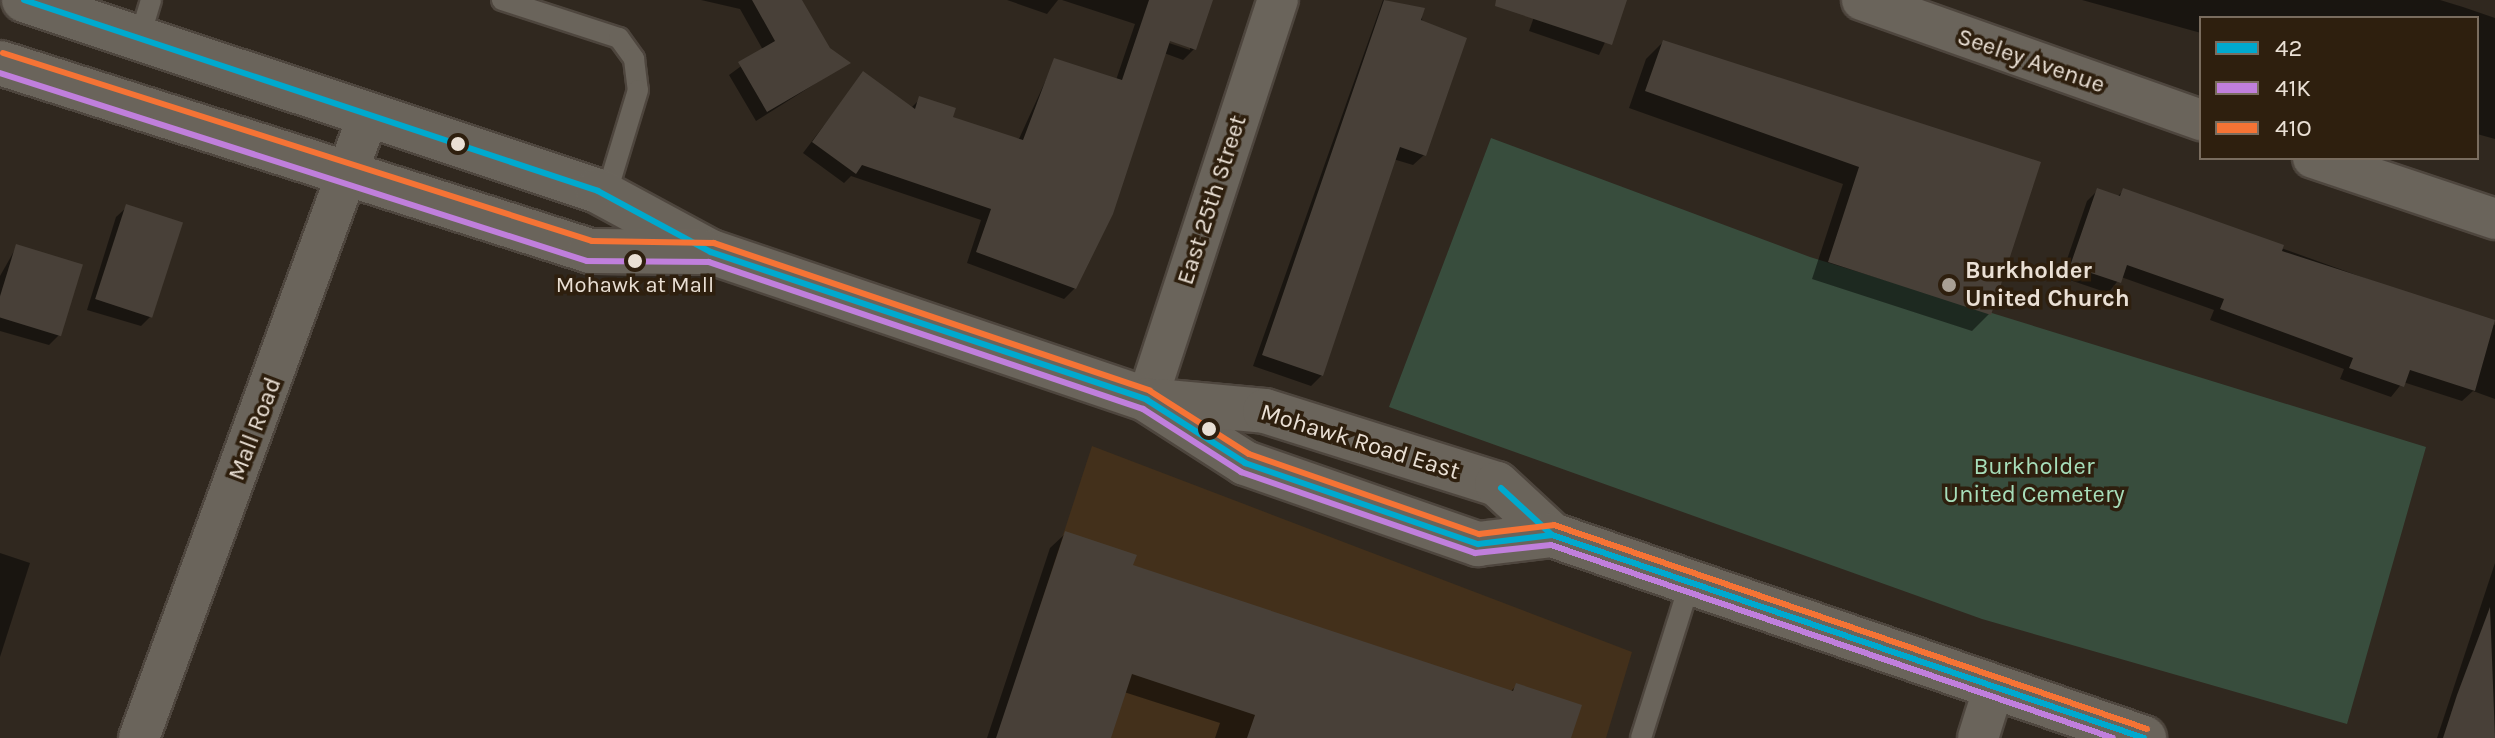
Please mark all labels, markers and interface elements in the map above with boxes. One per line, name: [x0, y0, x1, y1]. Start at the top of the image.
legend: [2199, 16, 2479, 160]
street label: Seeley Avenue: [1953, 22, 2109, 100]
text: 42: [2275, 34, 2302, 62]
text: 41K: [2275, 74, 2311, 102]
street label: East 25th Street: [1171, 112, 1253, 288]
text: 41O: [2275, 114, 2312, 142]
unlabelled marker: [450, 136, 466, 152]
marker: Mohawk at Mall: [627, 253, 643, 269]
place label: Burkholder United Church: [1965, 257, 2130, 313]
place label: Mohawk at Mall: [556, 273, 714, 299]
marker: Burkholder United Church: [1940, 276, 1958, 294]
street label: Mall Road: [222, 373, 288, 485]
street label: Mohawk Road East: [1257, 398, 1463, 486]
unlabelled marker: [1201, 421, 1217, 437]
park label: Burkholder United Cemetery: [1943, 453, 2125, 509]

